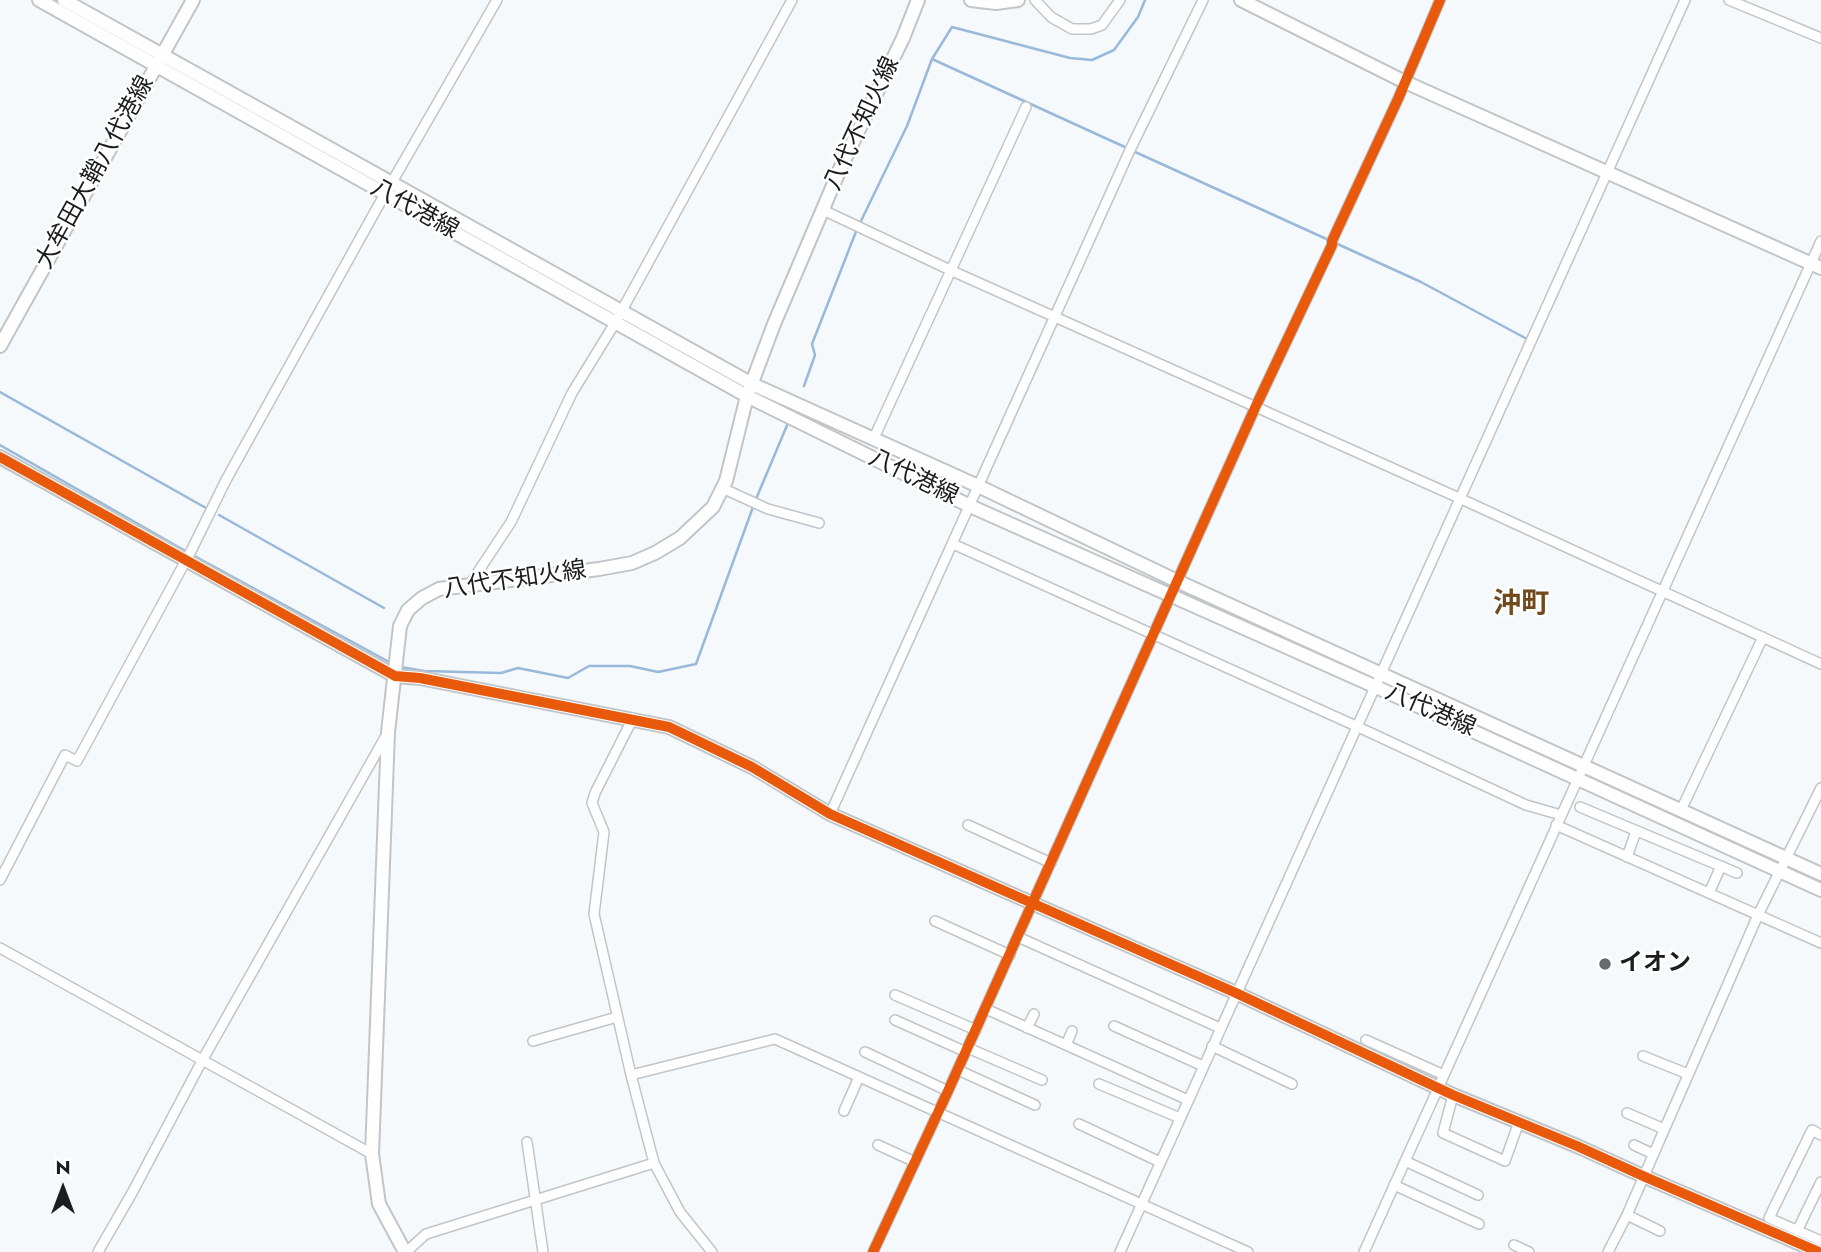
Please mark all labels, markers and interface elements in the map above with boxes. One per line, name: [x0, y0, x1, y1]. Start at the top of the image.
street label: 八代不知火線: [820, 53, 906, 195]
street label: 大牟田大鞘八代港線: [31, 72, 161, 274]
street label: 八代港線: [365, 174, 463, 246]
street label: 八代港線: [864, 444, 962, 512]
street label: 八代不知火線: [442, 557, 588, 605]
district label: 沖町: [1493, 588, 1549, 622]
street label: 八代港線: [1380, 678, 1480, 744]
place label: イオン: [1619, 950, 1691, 978]
marker: イオン: [1597, 956, 1613, 972]
north arrow: [28, 1154, 98, 1224]
text: N: [55, 1154, 71, 1181]

